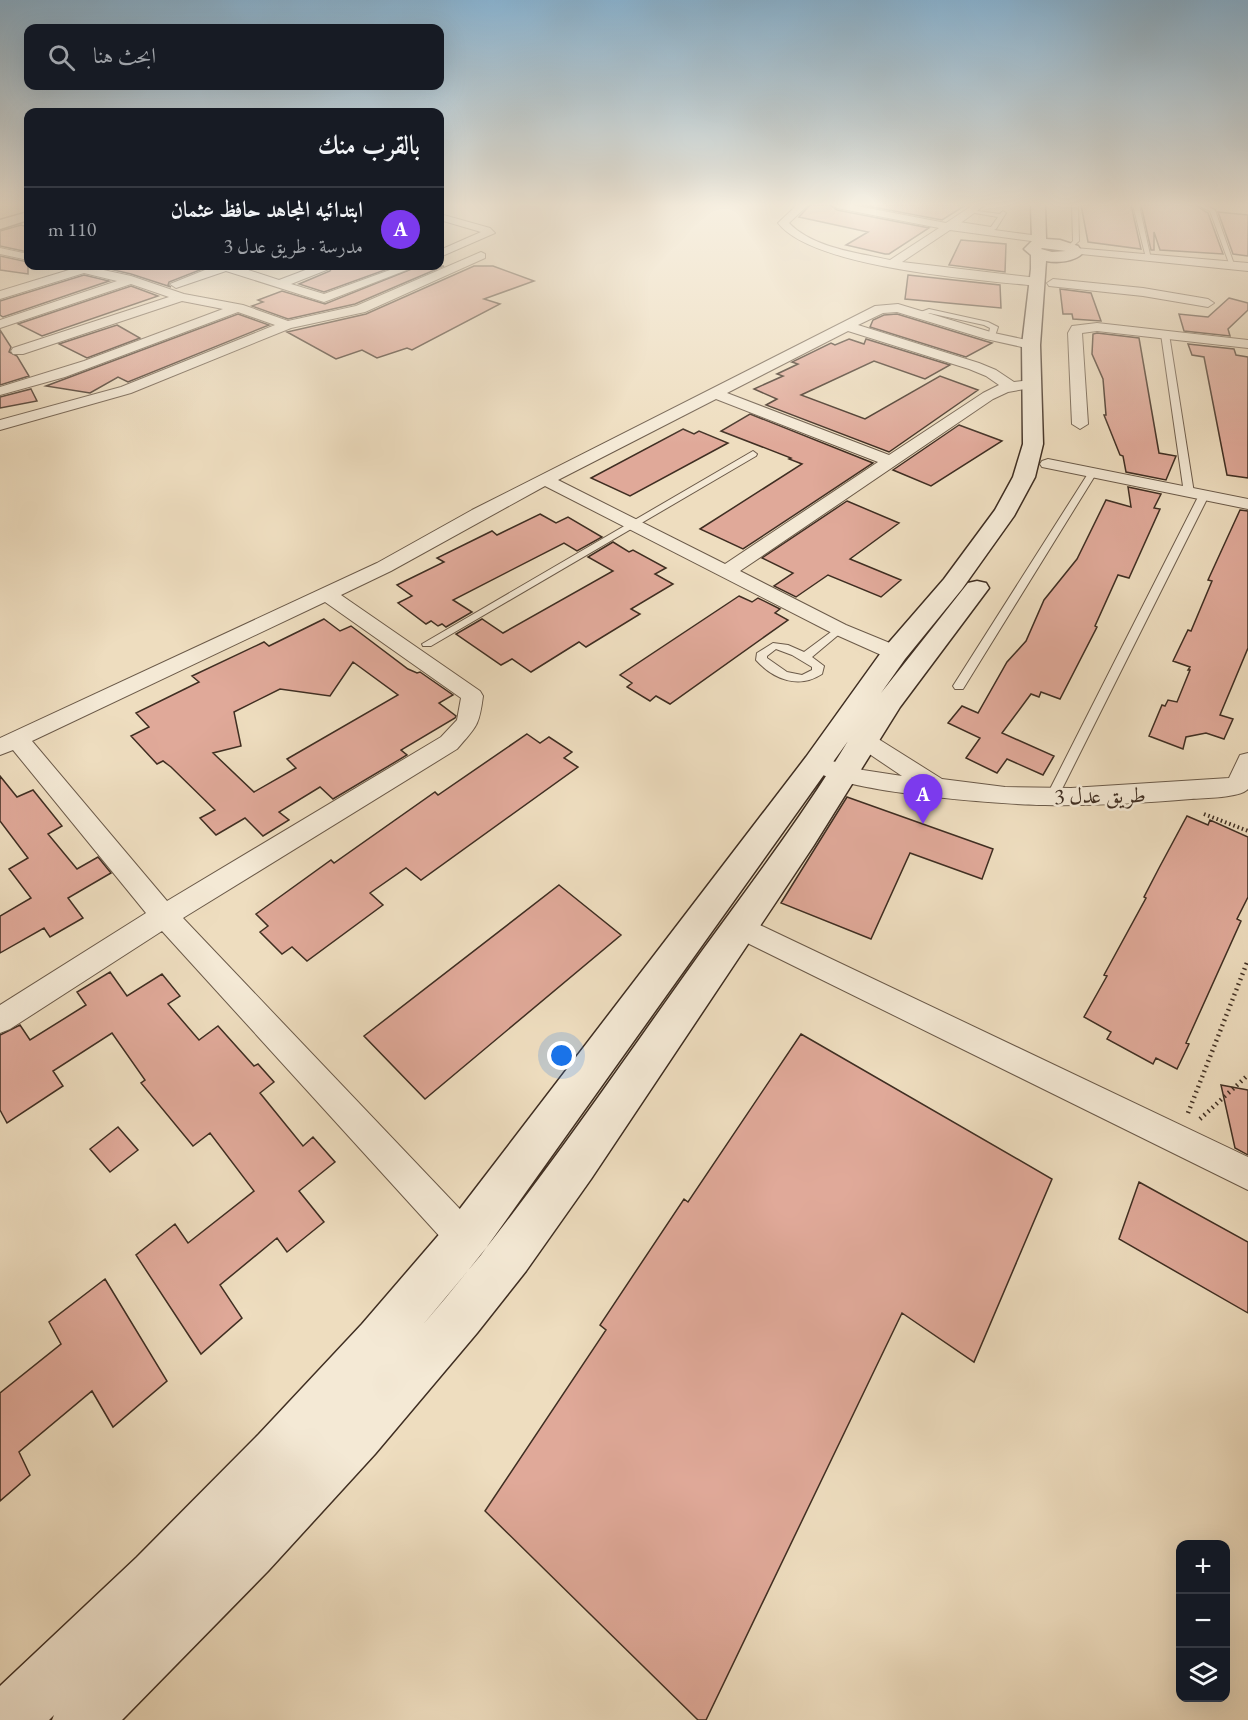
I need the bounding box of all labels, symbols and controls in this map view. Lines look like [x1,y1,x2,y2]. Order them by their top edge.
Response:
search box [24,24,444,90]
icon: search [45,41,78,74]
text: ابحث هنا [93,41,156,70]
text: بالقرب منك [318,128,420,162]
text: ابتدائيه المجاهد حافظ عثمان [171,195,363,224]
text: 110 m [48,216,96,242]
text: A [393,216,408,242]
text: مدرسة · طريق عدل 3 [223,233,363,259]
pin: A [904,774,942,824]
street label: طريق عدل 3 [1054,780,1146,811]
your location [547,1041,576,1070]
map controls [1176,1540,1230,1702]
button: + [1176,1540,1230,1594]
button: − [1176,1594,1230,1648]
button: layers [1176,1648,1230,1702]

